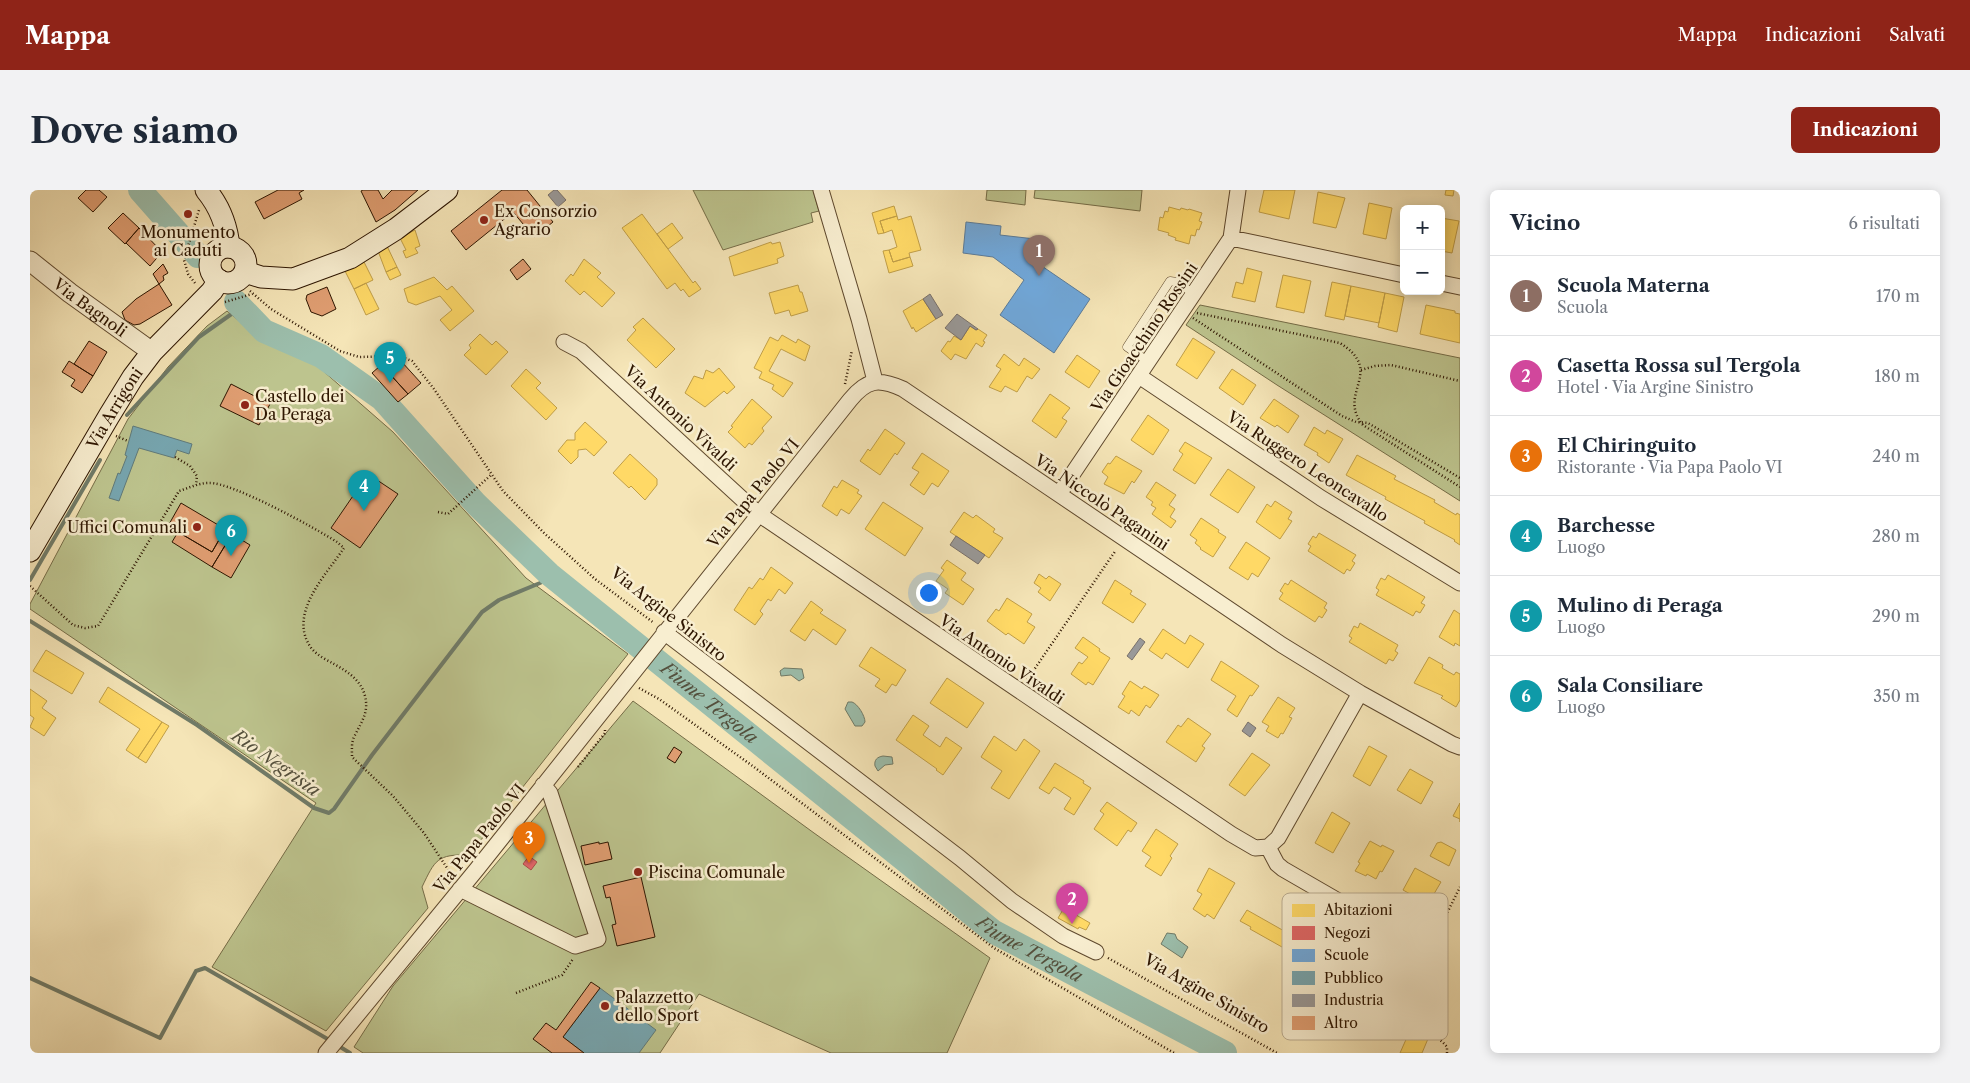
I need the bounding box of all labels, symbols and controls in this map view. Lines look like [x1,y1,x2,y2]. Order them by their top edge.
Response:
text: Mappa [25,21,110,50]
text: Mappa [1678,24,1737,46]
text: Indicazioni [1765,24,1861,46]
text: Salvati [1889,24,1945,46]
button: Indicazioni [1791,107,1940,153]
text: Dove siamo [30,109,238,152]
place label: Ex Consorzio Agrario [493,201,597,239]
map controls [1400,205,1445,295]
button: + [1400,205,1445,250]
marker: Monumento ai Caduti [182,208,194,220]
text: Vicino [1510,210,1580,235]
text: 6 risultati [1849,213,1920,233]
marker: Ex Consorzio Agrario [478,214,490,226]
place label: Monumento ai Caduti [141,222,236,260]
pin: 1 [1023,235,1055,276]
button: − [1400,250,1445,295]
street label: Via Gioacchino Rossini [1086,258,1202,416]
street label: Via Bagnoli [49,273,131,341]
text: Scuola Materna [1557,274,1710,297]
text: 1 [1522,286,1530,306]
text: 170 m [1876,286,1920,306]
text: Scuola [1557,297,1608,317]
pin: 5 [374,342,406,383]
text: Casetta Rossa sul Tergola [1557,354,1801,377]
street label: Via Antonio Vivaldi [620,360,741,475]
street label: Via Arrigoni [82,363,147,453]
text: 2 [1521,366,1531,386]
text: 180 m [1874,366,1920,386]
text: Hotel · Via Argine Sinistro [1557,377,1753,397]
place label: Castello dei Da Peraga [255,386,345,424]
marker: Castello dei Da Peraga [239,399,251,411]
street label: Via Ruggero Leoncavallo [1223,406,1393,526]
street label: Via Papa Paolo VI [702,434,803,552]
text: El Chiringuito [1557,434,1696,457]
text: 3 [1521,446,1531,466]
text: 240 m [1872,446,1920,466]
street label: Via Niccolò Paganini [1030,449,1173,554]
text: Ristorante · Via Papa Paolo VI [1557,457,1783,477]
pin: 4 [348,470,380,511]
text: Barchesse [1557,514,1655,537]
pin: 6 [215,515,247,556]
place label: Uffici Comunali [67,517,187,537]
marker: Uffici Comunali [191,521,203,533]
text: 4 [1521,526,1531,546]
text: 280 m [1872,526,1920,546]
text: Luogo [1557,537,1605,557]
street label: Via Argine Sinistro [606,562,731,666]
your location [916,580,942,606]
text: Mulino di Peraga [1557,594,1723,617]
text: 5 [1522,606,1530,626]
text: 290 m [1872,606,1920,626]
street label: Via Antonio Vivaldi [935,609,1068,708]
text: Luogo [1557,617,1605,637]
water label: Fiume Tergola [655,656,762,749]
text: Sala Consiliare [1557,674,1703,697]
text: 6 [1521,686,1531,706]
text: 350 m [1873,686,1920,706]
text: Luogo [1557,697,1605,717]
water label: Rio Negrisia [226,723,325,802]
street label: Via Papa Paolo VI [428,779,529,897]
pin: 3 [513,822,545,863]
place label: Piscina Comunale [648,862,785,882]
marker: Piscina Comunale [632,866,644,878]
pin: 2 [1056,883,1088,924]
legend [1282,893,1448,1040]
text: Abitazioni [1323,901,1393,919]
water label: Fiume Tergola [970,910,1087,988]
text: Negozi [1324,924,1370,942]
text: Scuole [1324,946,1369,964]
street label: Via Argine Sinistro [1140,948,1273,1037]
text: Pubblico [1324,969,1383,987]
place label: Palazzetto dello Sport [615,987,699,1025]
text: Industria [1324,991,1384,1009]
marker: Palazzetto dello Sport [599,1000,611,1012]
text: Altro [1323,1014,1358,1032]

